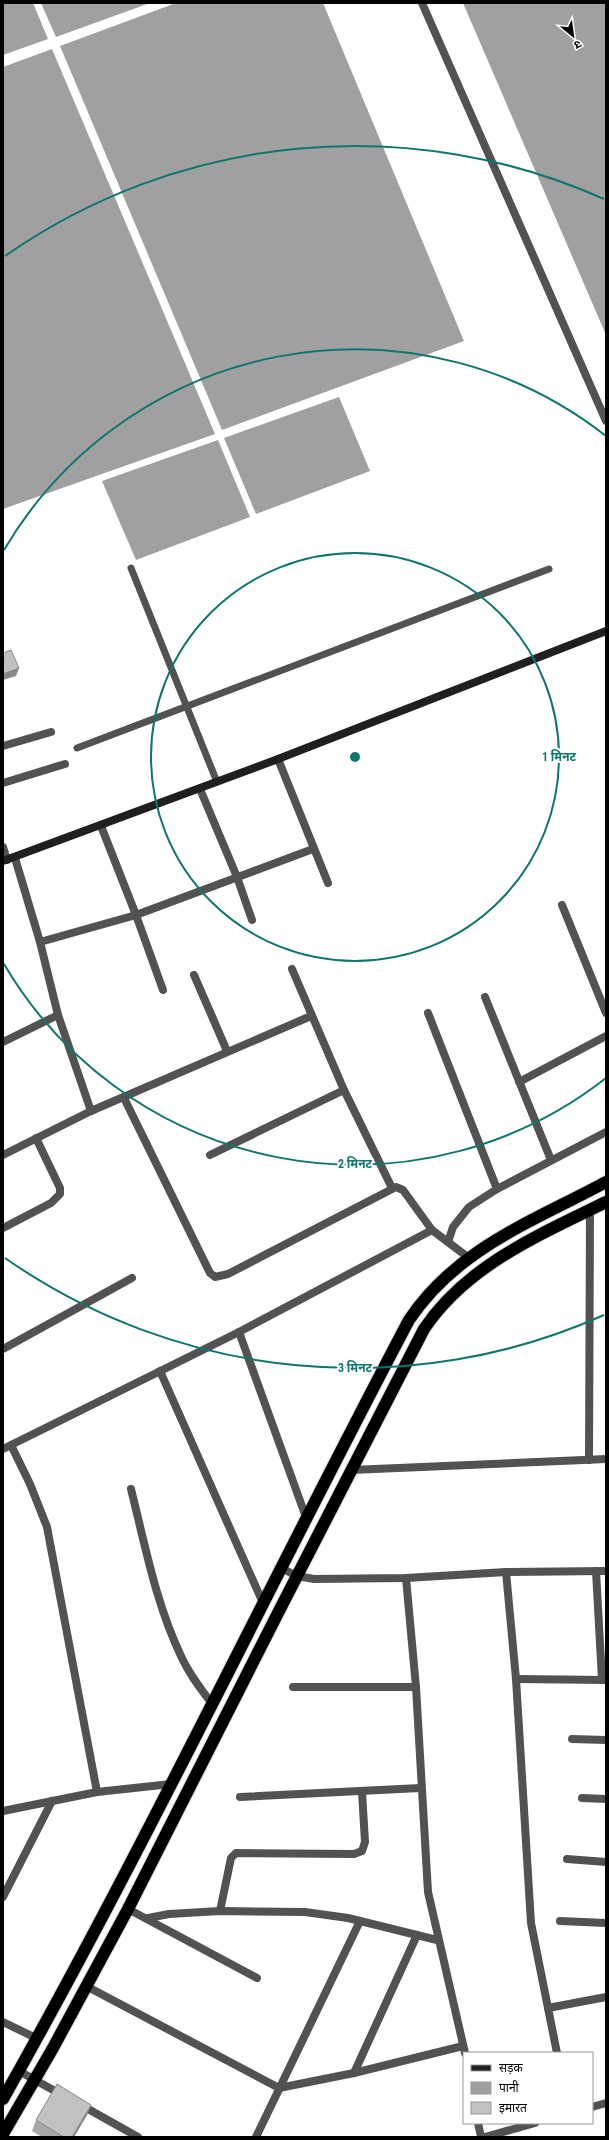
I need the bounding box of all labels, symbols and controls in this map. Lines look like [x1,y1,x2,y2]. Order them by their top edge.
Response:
north arrow [553,16,593,56]
text: उ [571,37,584,52]
text: 1 मिनट [542,749,577,764]
centre of rings [348,750,362,764]
text: 2 मिनट [338,1156,373,1171]
text: 3 मिनट [338,1360,373,1375]
legend [463,2052,593,2124]
text: सड़क [499,2061,524,2075]
text: पानी [499,2080,520,2095]
text: इमारत [499,2101,528,2115]

